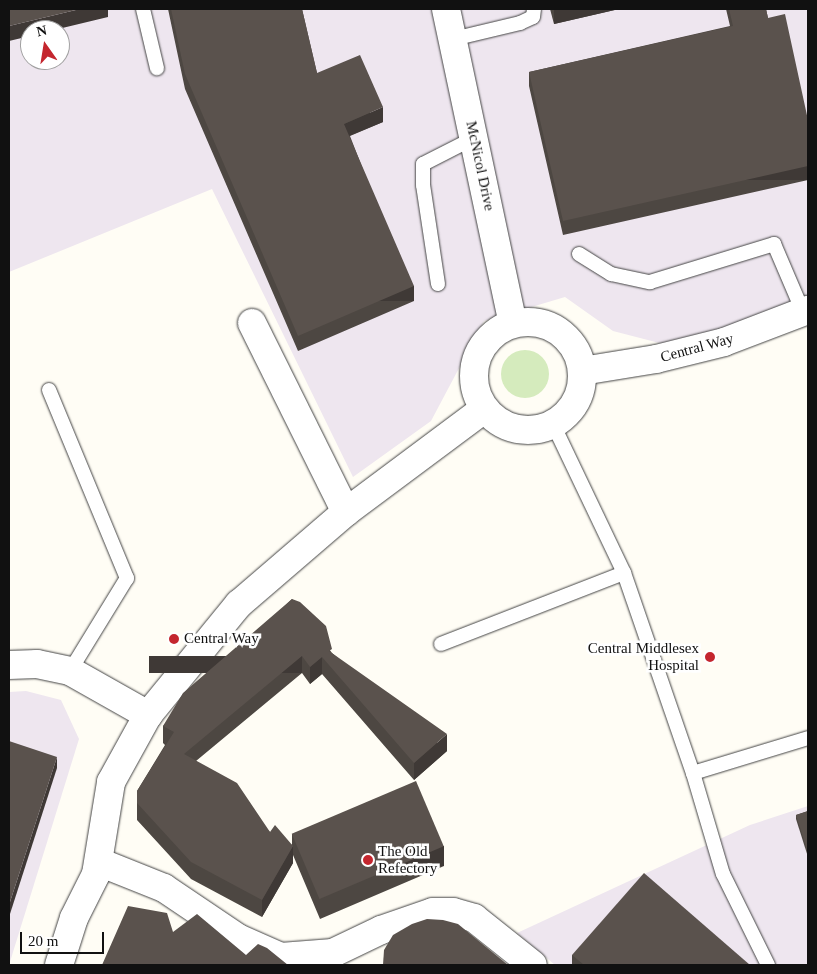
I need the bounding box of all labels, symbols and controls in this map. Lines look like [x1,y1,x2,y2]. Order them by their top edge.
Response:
north arrow [20,20,70,70]
text: N [35,22,48,39]
street label: McNicol Drive [462,120,498,212]
street label: Central Way [658,330,736,366]
place label: Central Way [184,630,259,648]
marker: Central Way [168,633,180,645]
place label: Central Middlesex Hospital [588,639,699,674]
marker: Central Middlesex Hospital [703,650,717,664]
place label: The Old Refectory [378,842,437,877]
marker: The Old Refectory [362,854,374,866]
scale bar [22,922,106,954]
text: 20 m [28,933,58,949]

